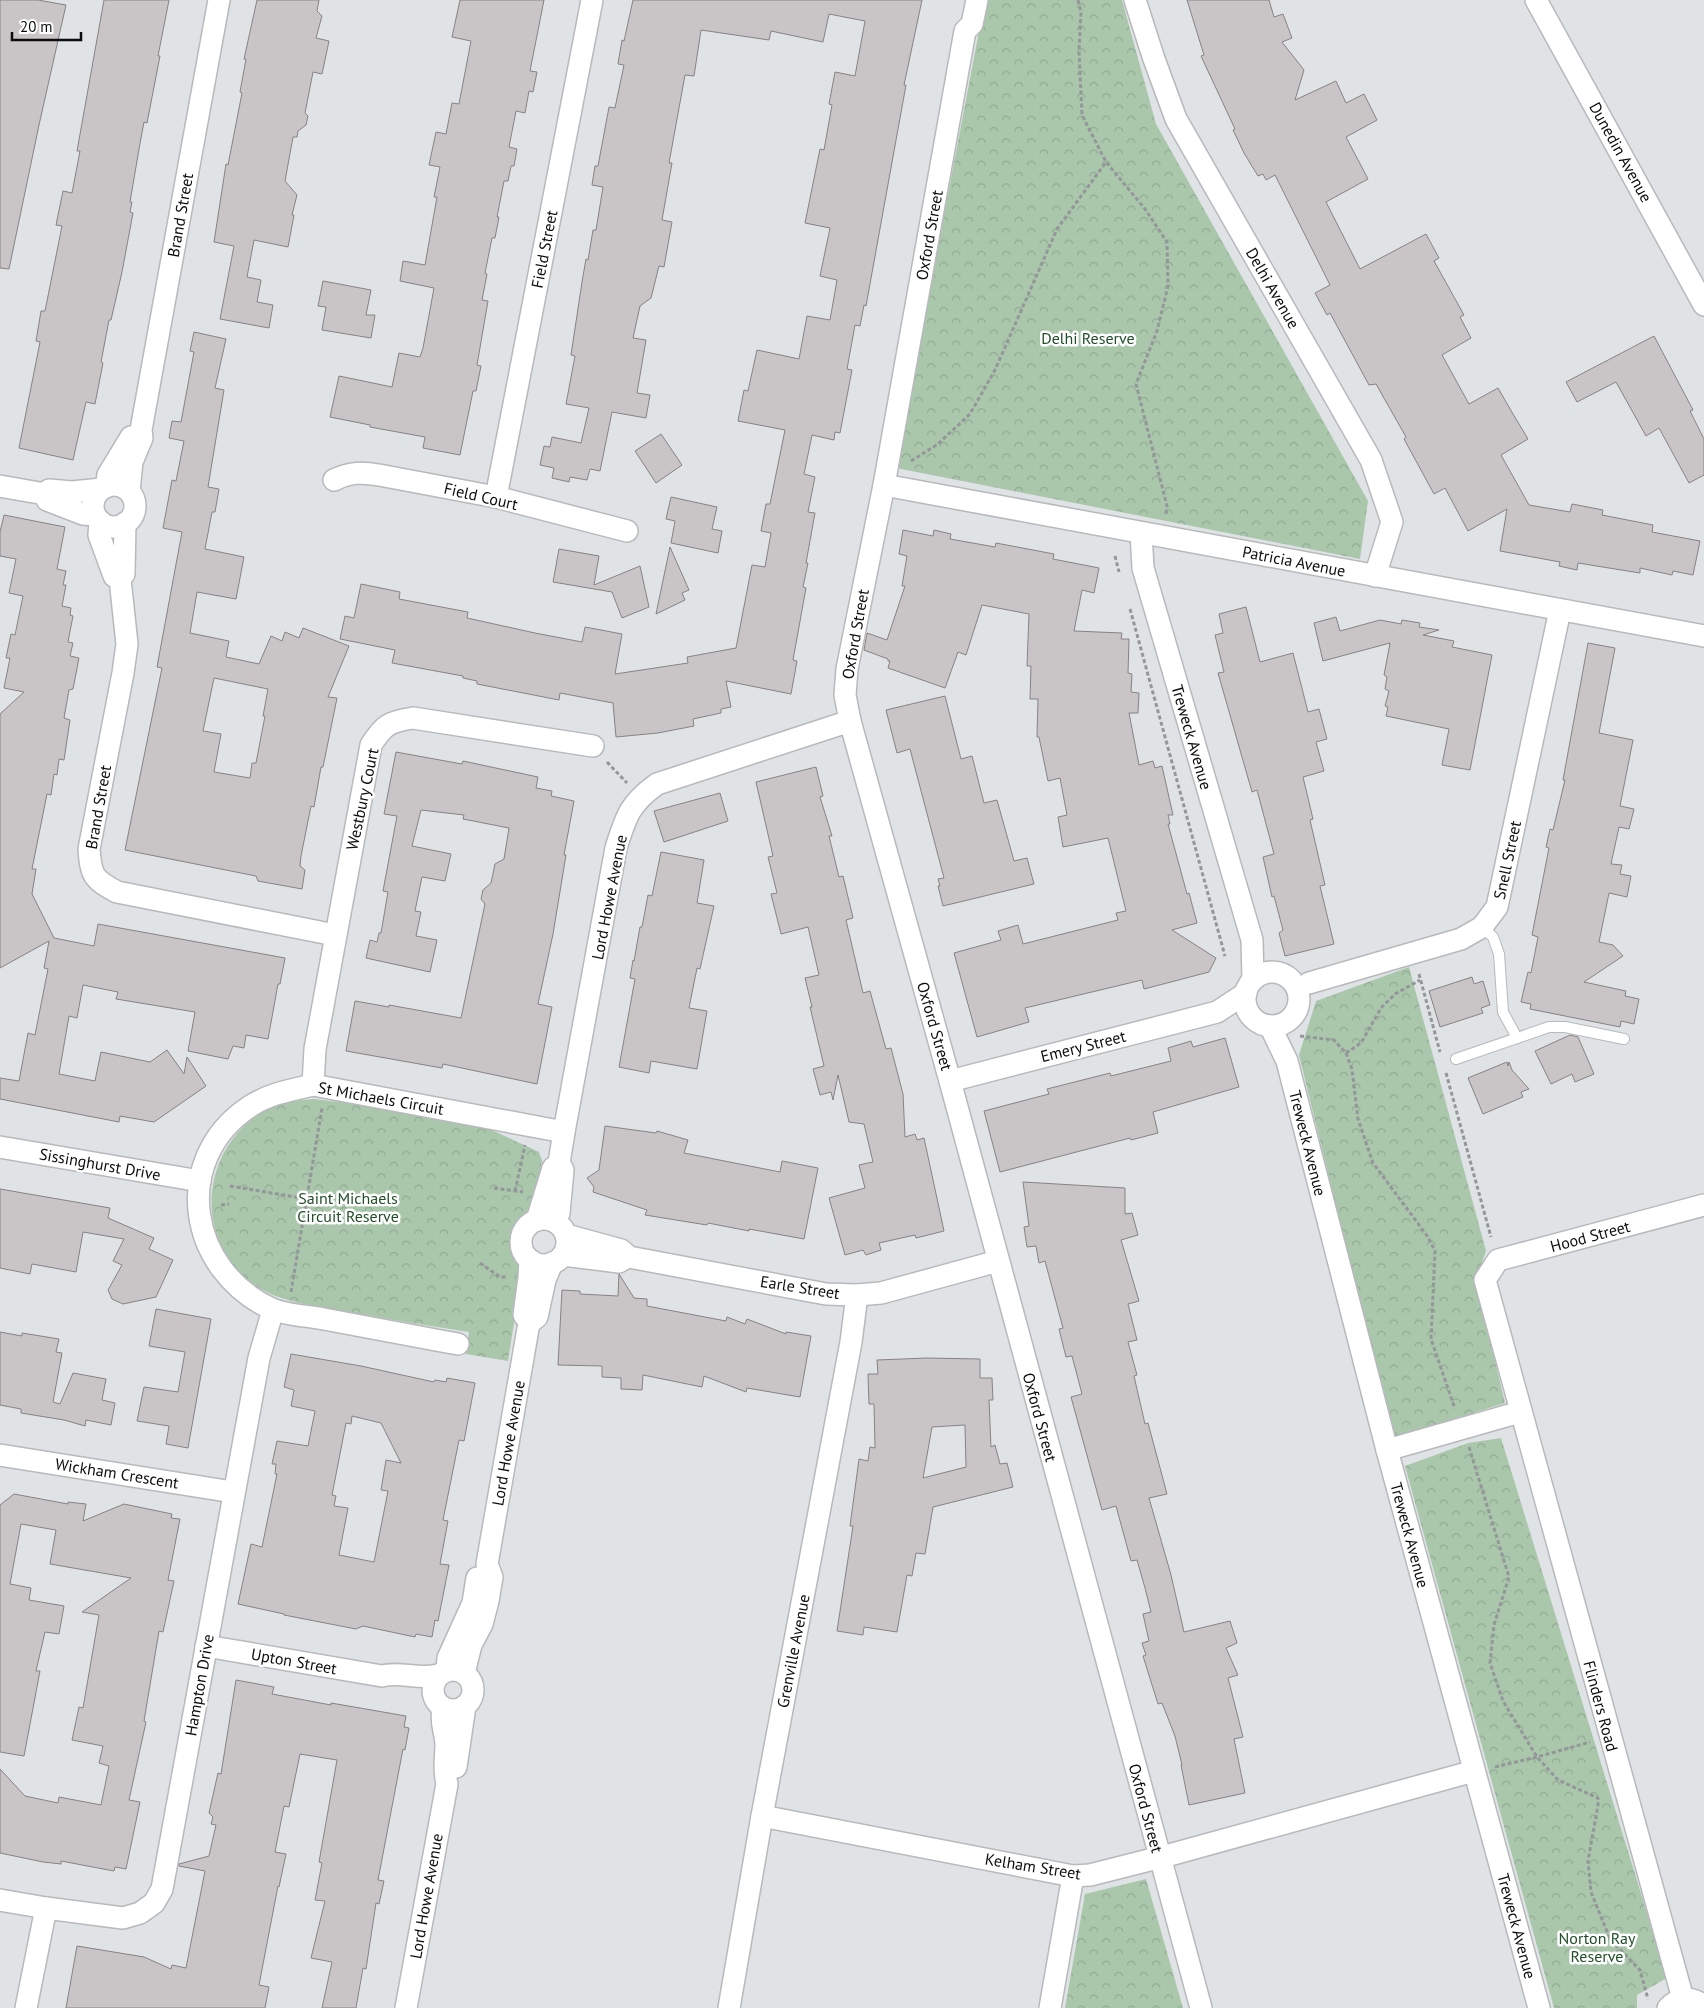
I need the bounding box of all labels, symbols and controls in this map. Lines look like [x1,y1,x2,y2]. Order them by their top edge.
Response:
scale bar [12,10,81,42]
text: 20 m [20,17,53,36]
street label: Dunedin Avenue [1585,98,1657,206]
street label: Brand Street [163,171,197,259]
street label: Oxford Street [911,188,947,282]
street label: Field Street [527,208,561,290]
street label: Delhi Avenue [1242,244,1304,332]
park label: Delhi Reserve [1041,328,1135,348]
street label: Field Court [442,478,521,514]
street label: Patricia Avenue [1241,541,1347,581]
street label: Oxford Street [837,587,873,681]
street label: Treweck Avenue [1167,682,1217,792]
street label: Westbury Court [341,746,383,852]
street label: Brand Street [81,763,115,851]
street label: Snell Street [1489,818,1525,901]
street label: Lord Howe Avenue [587,833,631,961]
street label: Oxford Street [913,979,957,1073]
street label: Emery Street [1038,1026,1128,1066]
street label: St Michaels Circuit [317,1077,446,1119]
street label: Treweck Avenue [1285,1088,1331,1198]
street label: Sissinghurst Drive [38,1143,162,1185]
park label: Saint Michaels Circuit Reserve [297,1188,399,1226]
street label: Hood Street [1548,1216,1633,1256]
street label: Earle Street [759,1271,842,1303]
street label: Oxford Street [1019,1370,1062,1464]
street label: Lord Howe Avenue [487,1379,529,1507]
street label: Wickham Crescent [54,1453,181,1493]
street label: Treweck Avenue [1386,1480,1434,1590]
street label: Grenville Avenue [772,1592,814,1710]
street label: Hampton Drive [180,1633,218,1737]
street label: Upton Street [250,1644,339,1678]
street label: Flinders Road [1579,1658,1623,1754]
street label: Oxford Street [1125,1761,1168,1855]
street label: Lord Howe Avenue [405,1832,447,1960]
street label: Kelham Street [984,1849,1083,1884]
street label: Treweck Avenue [1493,1871,1541,1981]
park label: Norton Ray Reserve [1559,1928,1636,1966]

